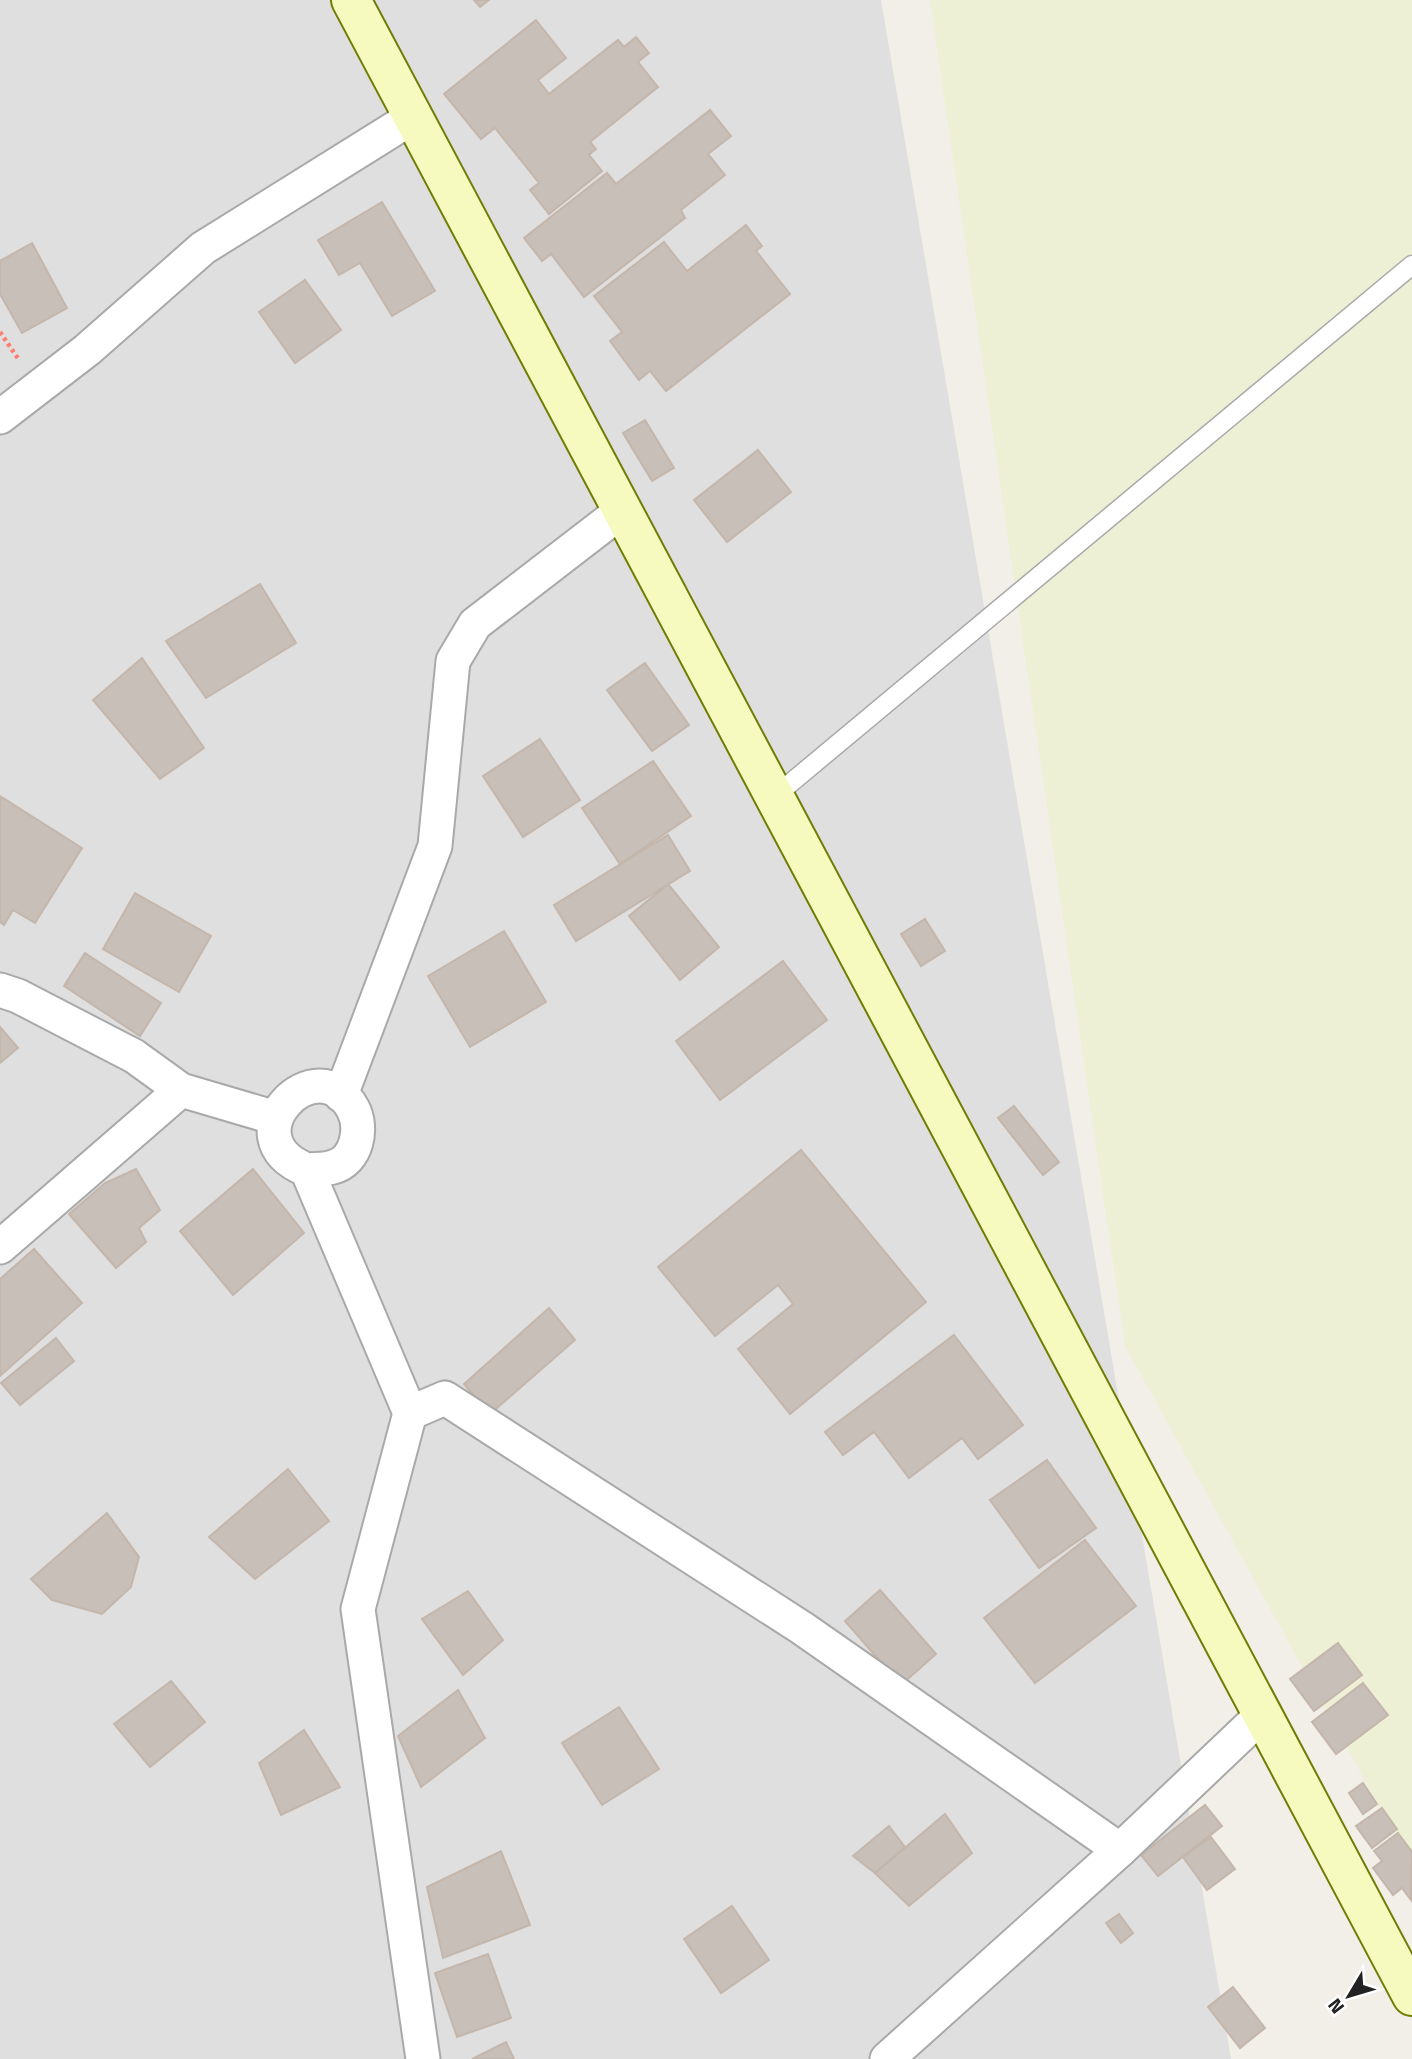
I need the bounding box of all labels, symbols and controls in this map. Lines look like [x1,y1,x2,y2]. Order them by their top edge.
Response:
north arrow [1314,1961,1384,2031]
text: N [1320,1993,1351,2021]

